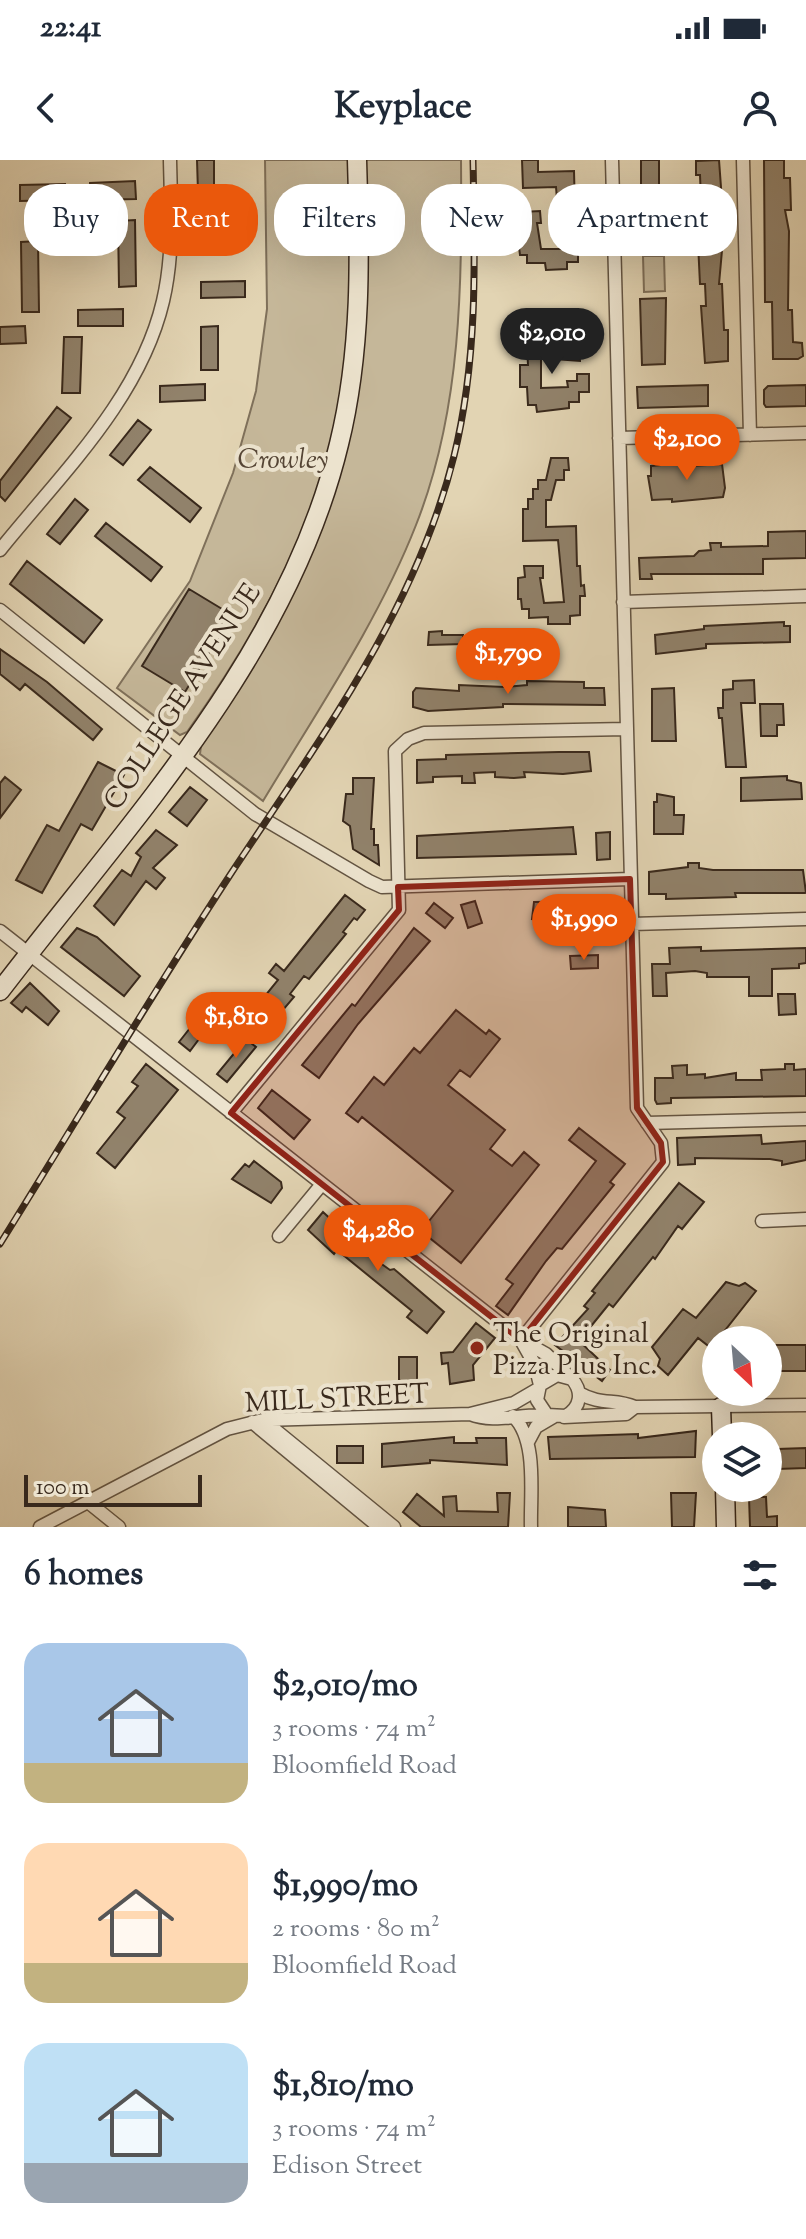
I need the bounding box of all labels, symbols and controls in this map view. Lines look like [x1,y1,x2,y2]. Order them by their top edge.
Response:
text: 22:41 [40,7,101,50]
text: Keyplace [334,82,472,134]
icon: back [24,86,68,130]
icon: person [738,86,782,130]
chip: Buy [24,184,128,256]
chip: Rent [144,184,258,256]
chip: Filters [274,184,405,256]
chip: New [421,184,532,256]
chip: Apartment [548,184,737,256]
pin: $2,010 [487,308,617,376]
text: $2,010 [518,315,586,352]
pin: $2,100 [622,414,752,482]
text: $2,100 [653,421,721,458]
park label: Crowley [238,441,328,481]
street label: COLLEGE AVENUE [95,576,272,819]
pin: $1,790 [443,628,573,696]
text: $1,790 [474,635,542,672]
pin: $1,990 [519,894,649,962]
text: $1,990 [550,901,618,938]
pin: $1,810 [171,992,301,1060]
text: $1,810 [204,999,268,1036]
pin: $4,280 [313,1205,443,1273]
text: $4,280 [342,1212,414,1249]
place label: The Original Pizza Plus Inc. [493,1315,657,1387]
north arrow [702,1326,782,1406]
map controls [702,1326,782,1502]
marker: The Original Pizza Plus Inc. [468,1339,486,1357]
street label: MILL STREET [244,1375,431,1425]
button: layers [702,1422,782,1502]
scale bar [24,1471,202,1507]
text: 100 m [36,1473,89,1505]
text: 6 homes [24,1551,143,1600]
icon: filters [738,1553,782,1597]
text: $2,010/mo [272,1662,418,1711]
icon: home [88,1675,184,1771]
text: 3 rooms · 74 m² [272,1711,436,1748]
text: Bloomfield Road [272,1748,457,1785]
text: $1,990/mo [272,1862,418,1911]
icon: home [88,1875,184,1971]
text: 2 rooms · 80 m² [272,1911,440,1948]
text: Bloomfield Road [272,1948,457,1985]
text: $1,810/mo [272,2062,414,2111]
icon: home [88,2075,184,2171]
text: 3 rooms · 74 m² [272,2111,436,2148]
text: Edison Street [272,2148,422,2185]

